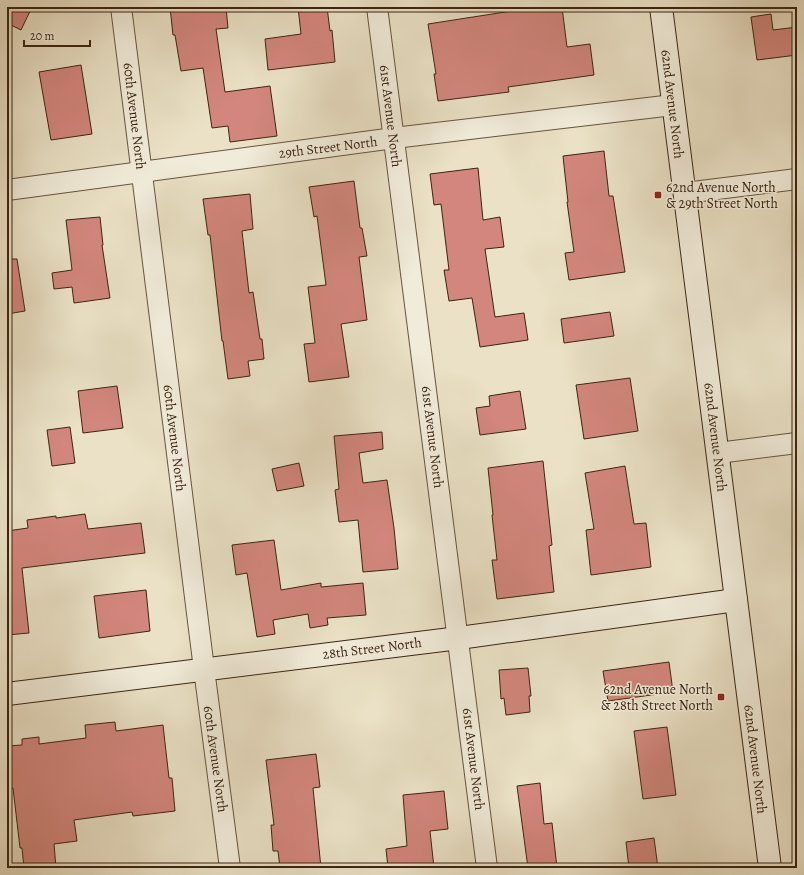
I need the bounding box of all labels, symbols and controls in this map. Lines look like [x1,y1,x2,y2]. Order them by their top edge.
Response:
scale bar [24,22,90,48]
text: 20 m [30,28,54,44]
street label: 62nd Avenue North [656,48,689,160]
street label: 60th Avenue North [119,62,151,171]
street label: 61st Avenue North [375,64,406,169]
street label: 29th Street North [278,132,379,163]
place label: 62nd Avenue North & 29th Street North [666,178,778,213]
marker: 62nd Avenue North & 29th Street North [653,190,663,200]
street label: 62nd Avenue North [699,381,732,493]
street label: 60th Avenue North [159,384,191,493]
street label: 61st Avenue North [417,385,448,490]
street label: 28th Street North [321,633,423,664]
place label: 62nd Avenue North & 28th Street North [601,680,714,715]
marker: 62nd Avenue North & 28th Street North [716,692,726,702]
street label: 62nd Avenue North [739,703,772,815]
street label: 60th Avenue North [199,705,232,814]
street label: 61st Avenue North [458,707,489,812]

